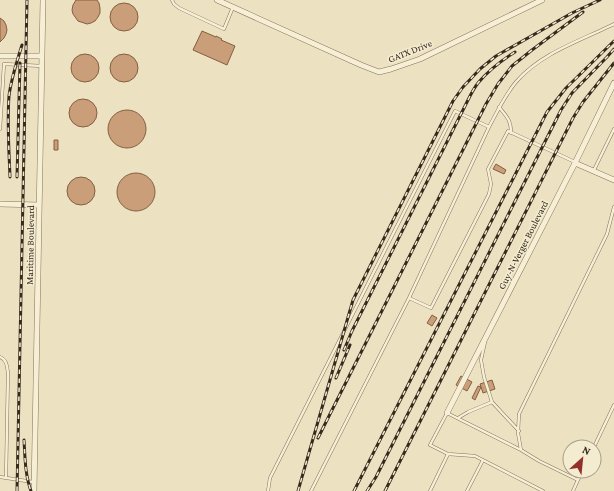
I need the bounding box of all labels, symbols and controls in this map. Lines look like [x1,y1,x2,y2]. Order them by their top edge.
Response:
street label: GATX Drive [386,37,434,65]
street label: Guy-N-Verger Boulevard [496,198,550,291]
street label: Maritime Boulevard [24,204,36,285]
north arrow [562,439,602,479]
text: N [580,443,593,457]

